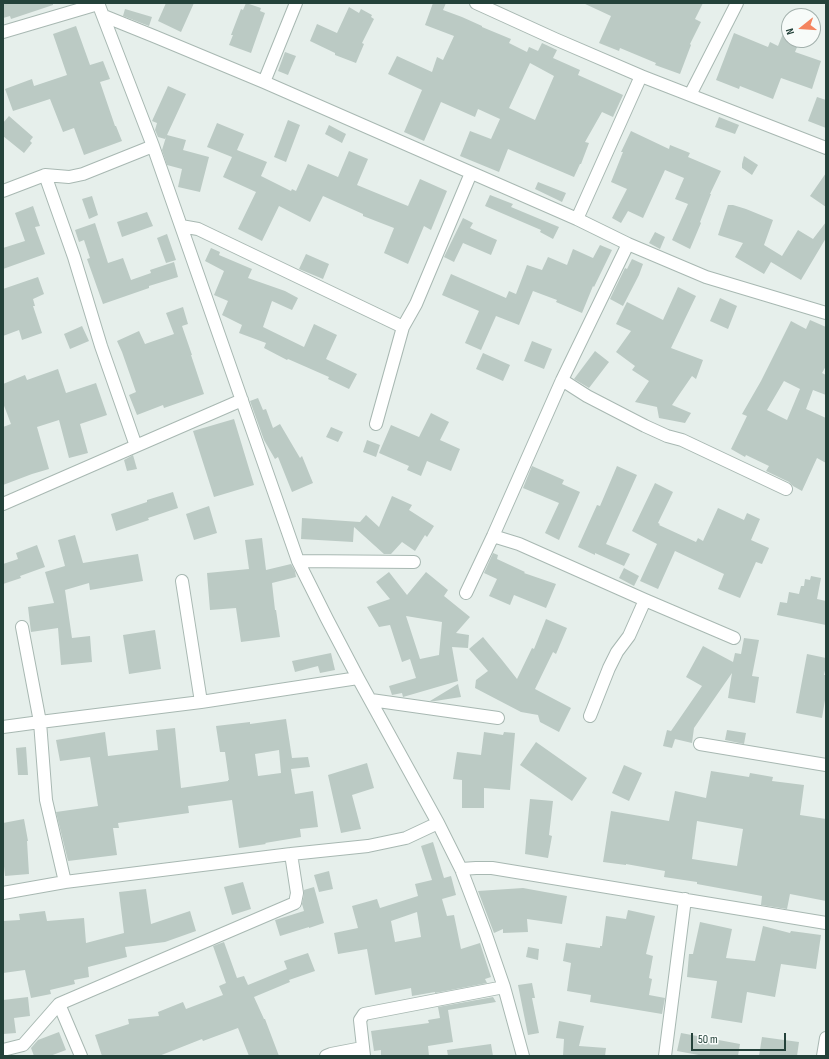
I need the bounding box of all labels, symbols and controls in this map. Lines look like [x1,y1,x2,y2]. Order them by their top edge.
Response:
north arrow [781,8,821,48]
text: N [783,27,797,36]
scale bar [693,1025,788,1051]
text: 50 m [698,1032,718,1047]

